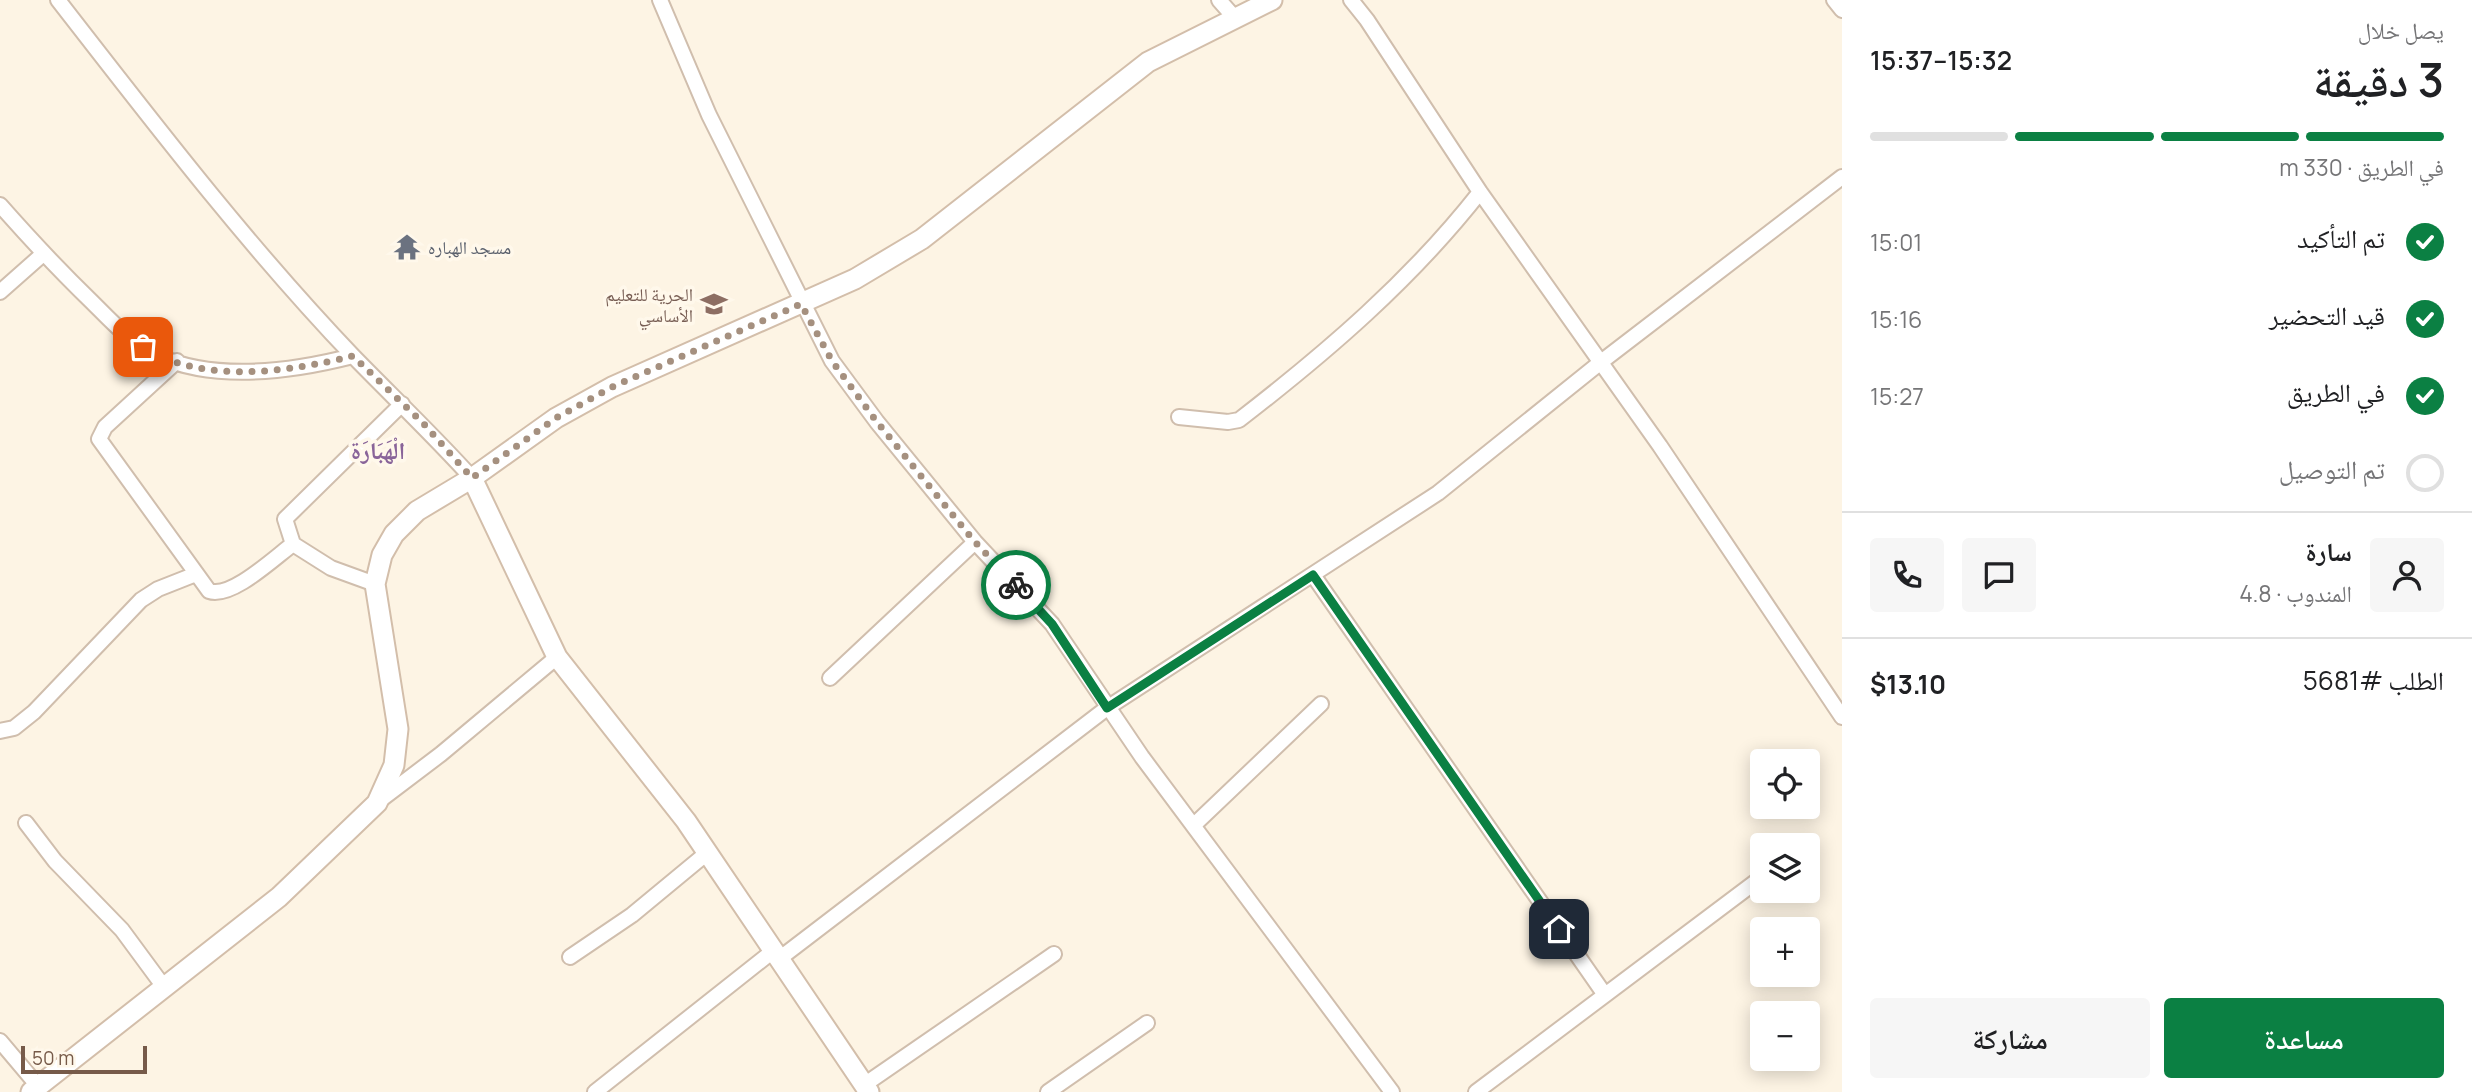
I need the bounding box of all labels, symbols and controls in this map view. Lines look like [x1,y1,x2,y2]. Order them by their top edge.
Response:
text: يصل خلال [2358,14,2444,46]
text: 15:32–15:37 [1870,42,2012,78]
text: 3 دقيقة [2313,48,2444,111]
text: في الطريق · 330 m [2279,151,2444,183]
text: تم التأكيد [2297,220,2385,256]
icon: check [2406,223,2444,261]
text: 15:01 [1870,226,1922,258]
temple icon: مسجد الهباره [392,232,422,262]
place label: مسجد الهباره [428,235,511,259]
place label: الحرية للتعليم الأساسي [605,282,693,331]
school or university icon: الحرية للتعليم الأساسي [699,289,729,319]
text: قيد التحضير [2269,297,2385,333]
icon: check [2406,300,2444,338]
text: 15:16 [1870,303,1922,335]
pin [113,317,173,377]
icon: bag [124,328,162,366]
text: في الطريق [2287,374,2385,410]
icon: check [2406,377,2444,415]
text: 15:27 [1870,380,1924,412]
district label: الْهَبَارَة [351,433,405,466]
text: تم التوصيل [2279,451,2385,487]
text: سارة [2305,533,2352,569]
button: phone [1870,538,1944,612]
button: chat [1962,538,2036,612]
button: person [2370,538,2444,612]
courier [981,550,1051,620]
icon: bike [997,566,1035,604]
text: المندوب · 4.8 [2239,577,2352,609]
text: الطلب #5681 [2303,662,2444,698]
text: $13.10 [1870,666,1946,702]
map controls [1750,749,1820,1071]
button: locate [1750,749,1820,819]
button: layers [1750,833,1820,903]
pin [1529,899,1589,959]
icon: home [1540,910,1578,948]
button: + [1750,917,1820,987]
button: مشاركة [1870,998,2150,1078]
button: مساعدة [2164,998,2444,1078]
button: − [1750,1001,1820,1071]
scale bar [21,1043,147,1075]
text: 50 m [32,1045,74,1071]

